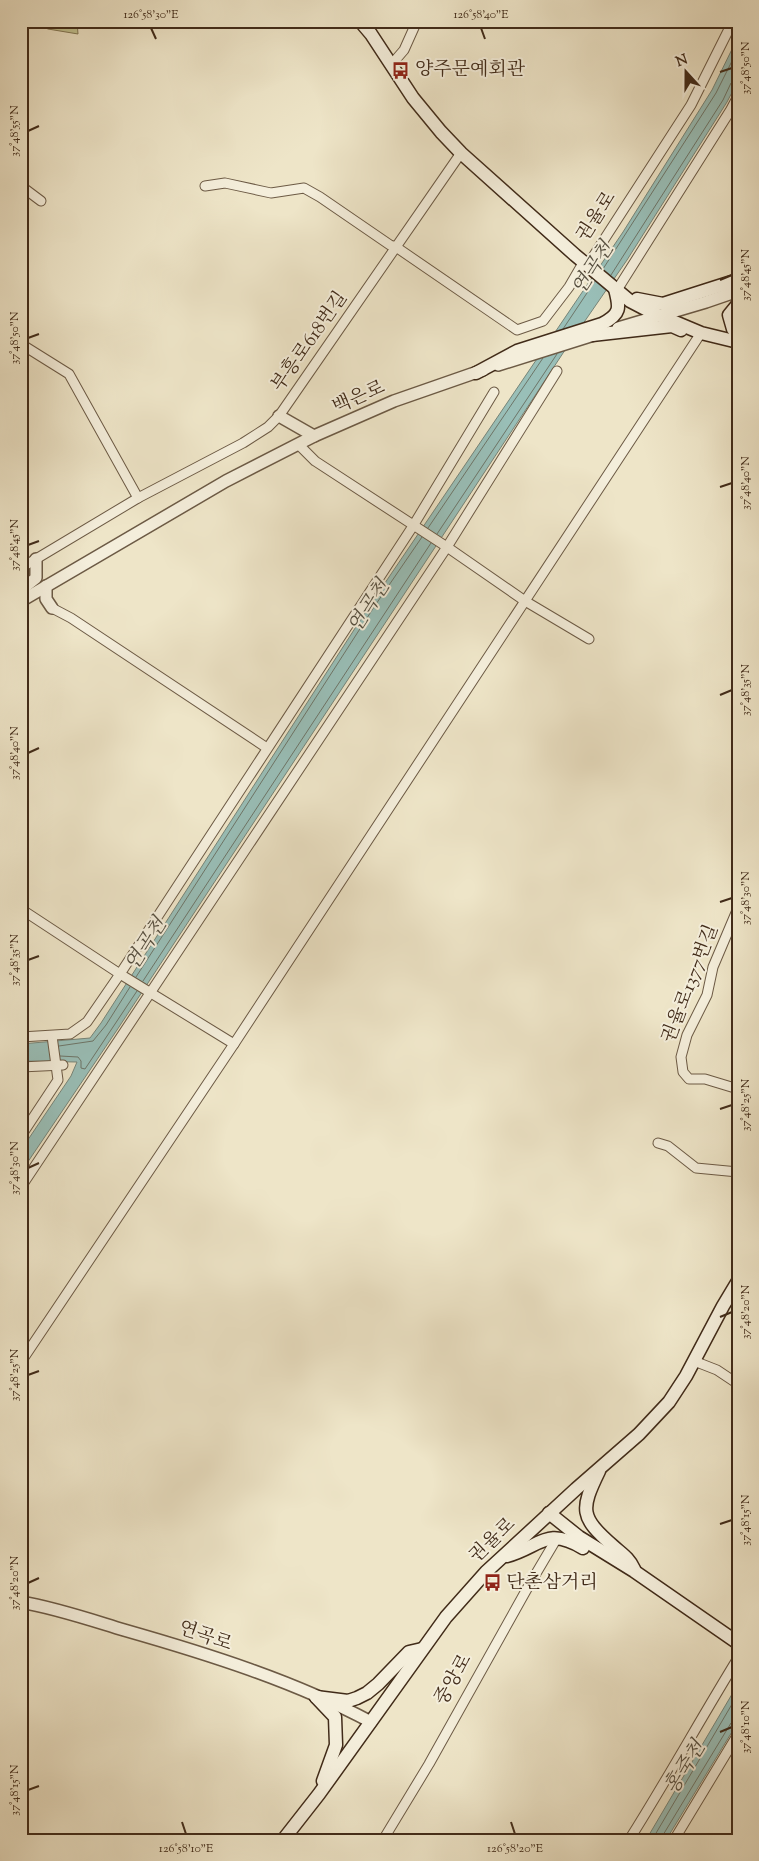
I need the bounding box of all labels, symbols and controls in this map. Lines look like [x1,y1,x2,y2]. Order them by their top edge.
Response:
text: 126°58'30"E [123,6,179,24]
text: 126°58'40"E [453,6,509,24]
text: 37°48'50"N [737,41,755,95]
north arrow [662,48,712,98]
text: N [673,50,691,73]
place label: 양주문예회관 [415,57,526,84]
bus stop icon: 양주문예회관 [391,60,411,80]
text: 37°48'55"N [6,105,24,157]
street label: 권율로 [571,187,623,247]
water label: 연곡천 [566,235,623,301]
text: 37°48'45"N [737,249,755,301]
street label: 부흥로618번길 [265,286,355,398]
text: 37°48'50"N [6,311,24,365]
street label: 백은로 [328,374,390,422]
text: 37°48'40"N [737,456,755,510]
text: 37°48'45"N [6,519,24,571]
water label: 연곡천 [342,573,399,639]
text: 37°48'35"N [737,664,755,716]
text: 37°48'40"N [6,726,24,780]
text: 37°48'30"N [737,871,755,925]
water label: 연곡천 [119,911,176,977]
street label: 권율로1377번길 [656,921,726,1047]
text: 37°48'35"N [6,934,24,986]
text: 37°48'25"N [737,1078,755,1131]
text: 37°48'30"N [6,1141,24,1195]
text: 37°48'20"N [737,1284,755,1339]
text: 37°48'25"N [6,1348,24,1401]
text: 37°48'15"N [737,1494,755,1546]
street label: 권율로 [464,1512,522,1570]
text: 37°48'20"N [6,1555,24,1610]
place label: 단촌삼거리 [506,1570,598,1597]
bus stop icon: 단촌삼거리 [482,1573,502,1593]
street label: 연곡로 [175,1615,235,1659]
street label: 중앙로 [429,1649,479,1711]
text: 37°48'10"N [737,1700,755,1754]
water label: 홍죽천 [658,1734,715,1800]
text: 37°48'15"N [6,1764,24,1816]
text: 126°58'10"E [159,1840,214,1858]
text: 126°58'20"E [487,1840,544,1858]

